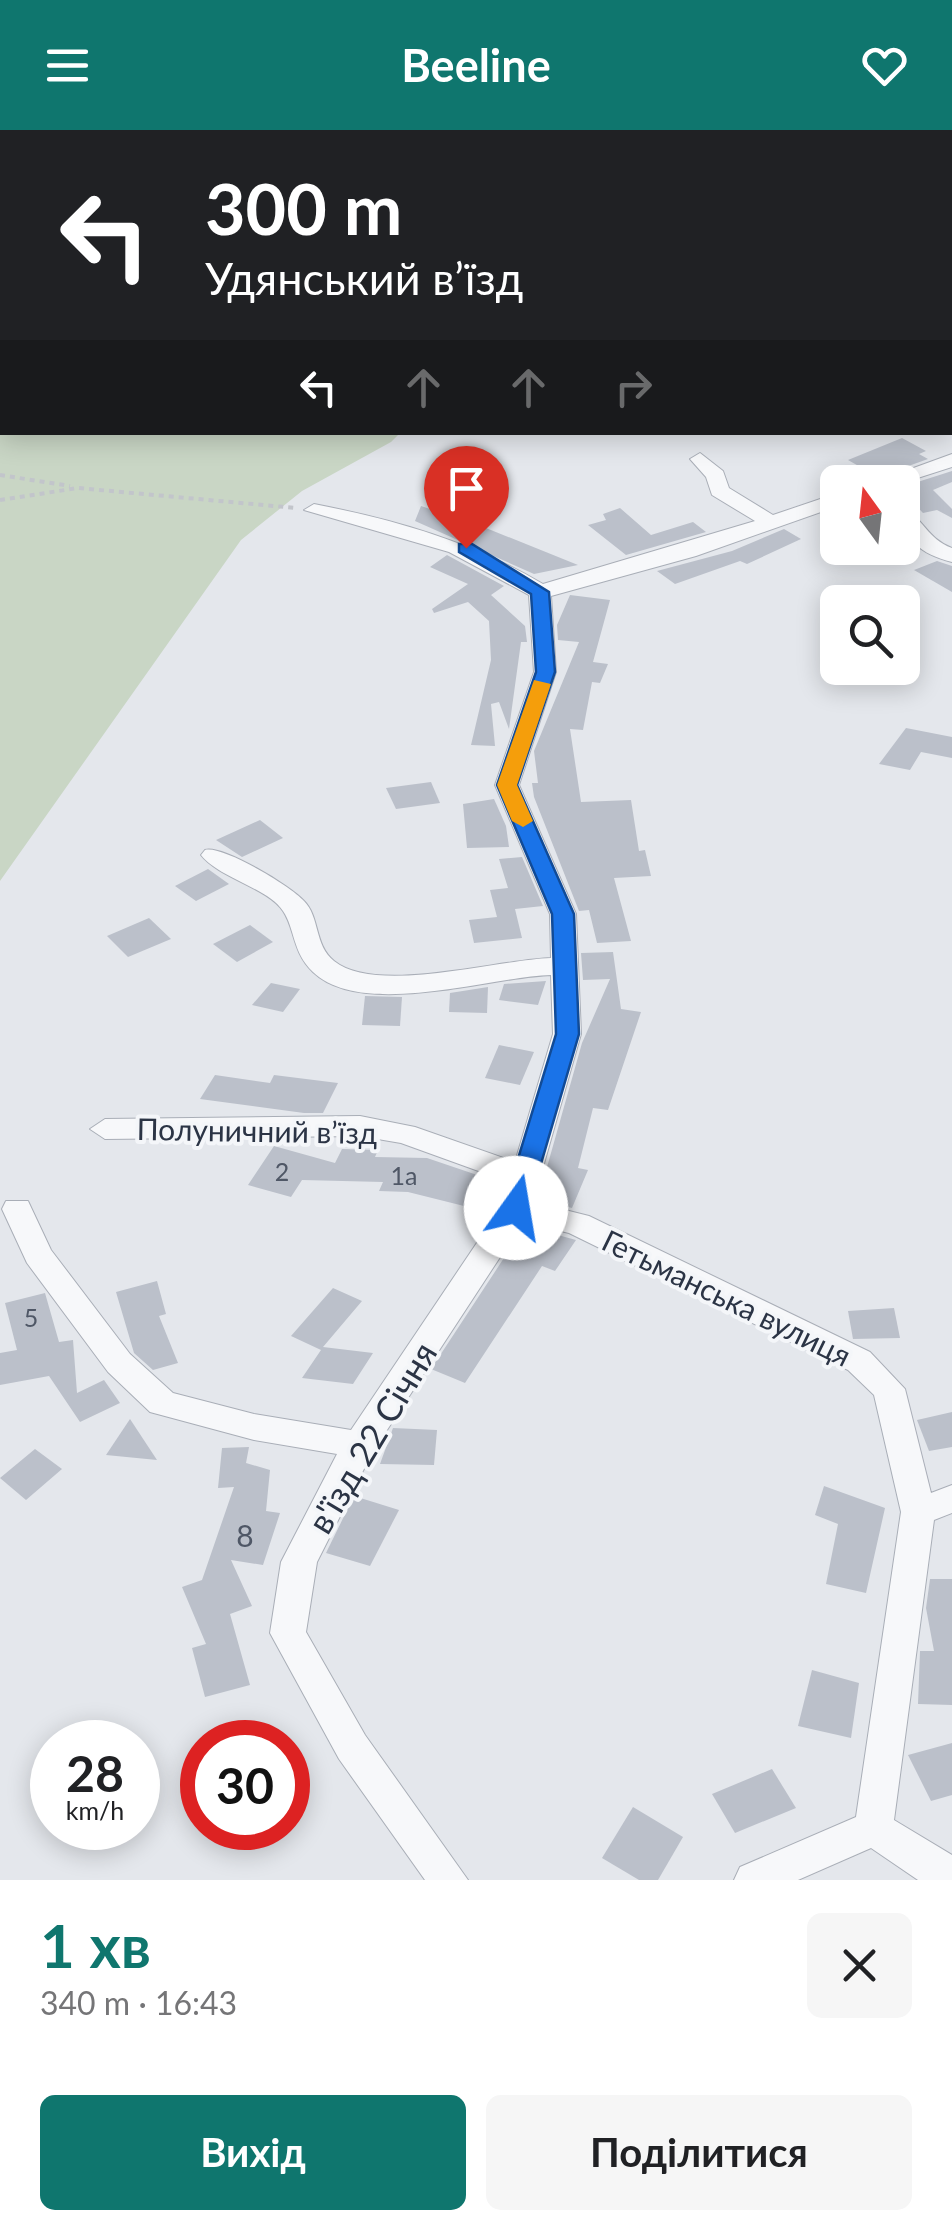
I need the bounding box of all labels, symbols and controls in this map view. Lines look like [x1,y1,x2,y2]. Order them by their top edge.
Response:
icon: menu [40,38,95,93]
text: Beeline [401,38,551,92]
icon: heart [857,38,912,93]
text: 300 m [205,166,402,250]
icon: left [40,170,170,300]
text: Удянський в’їзд [205,251,523,305]
icon: left [291,360,346,415]
icon: ahead [396,360,451,415]
icon: ahead [501,360,556,415]
icon: right [606,360,661,415]
pin [424,446,509,549]
icon: arrive [439,461,494,516]
north arrow [820,465,920,565]
map controls [820,465,920,685]
button: search [820,585,920,685]
street label: Полуничний в’їзд [136,1110,378,1150]
house number: 2 [275,1156,289,1186]
position arrow [464,1156,568,1260]
house number: 1а [391,1160,417,1190]
street label: Гетьманська вулиця [597,1221,857,1373]
house number: 5 [24,1302,38,1332]
street label: в'їзд 22 Січня [298,1334,444,1540]
house number: 8 [236,1517,254,1553]
speed limit sign: 30 [180,1720,310,1850]
text: 28 [66,1743,124,1803]
text: km/h [66,1795,124,1825]
text: 1 хв [40,1909,151,1981]
button: close [807,1913,912,2018]
text: 340 m · 16:43 [40,1983,237,2022]
button: Вихід [40,2095,466,2210]
button: Поділитися [486,2095,912,2210]

